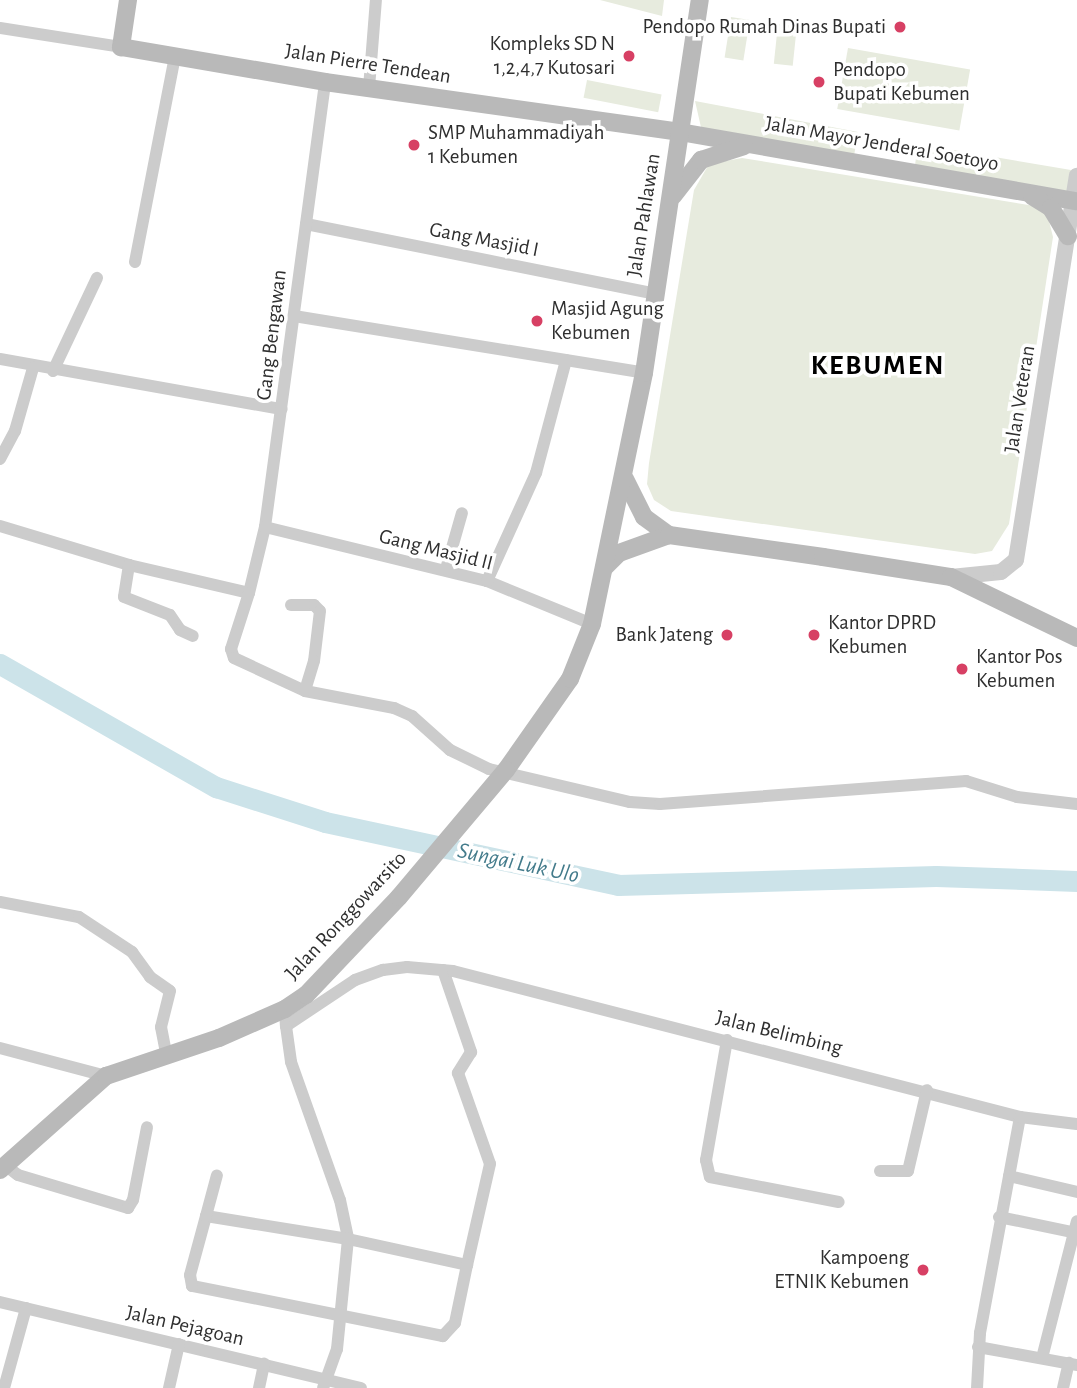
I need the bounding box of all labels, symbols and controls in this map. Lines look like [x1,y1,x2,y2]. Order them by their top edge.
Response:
place label: Pendopo Rumah Dinas Bupati [643,14,886,40]
marker: Pendopo Rumah Dinas Bupati [892,19,908,35]
place label: Kompleks SD N 1,2,4,7 Kutosari [489,31,615,81]
street label: Jalan Pierre Tendean [283,38,453,90]
marker: Kompleks SD N 1,2,4,7 Kutosari [621,48,637,64]
place label: Pendopo Bupati Kebumen [833,57,970,107]
marker: Pendopo Bupati Kebumen [811,74,827,90]
street label: Jalan Mayor Jenderal Soetoyo [763,111,1001,177]
place label: SMP Muhammadiyah 1 Kebumen [428,120,604,170]
marker: SMP Muhammadiyah 1 Kebumen [406,137,422,153]
street label: Jalan Pahlawan [622,152,666,278]
street label: Gang Masjid I [427,217,541,263]
street label: Gang Bengawan [251,268,293,402]
place label: Masjid Agung Kebumen [551,296,664,346]
marker: Masjid Agung Kebumen [529,313,545,329]
street label: Jalan Veteran [999,344,1041,454]
district label: KEBUMEN [812,349,944,383]
street label: Gang Masjid II [376,524,496,576]
place label: Kantor DPRD Kebumen [828,610,936,660]
place label: Bank Jateng [615,622,713,648]
marker: Bank Jateng [719,627,735,643]
marker: Kantor DPRD Kebumen [806,627,822,643]
place label: Kantor Pos Kebumen [976,644,1062,694]
marker: Kantor Pos Kebumen [954,661,970,677]
water label: Sungai Luk Ulo [455,838,581,890]
street label: Jalan Ronggowarsito [280,846,412,986]
street label: Jalan Belimbing [713,1005,845,1061]
place label: Kampoeng ETNIK Kebumen [774,1245,909,1295]
marker: Kampoeng ETNIK Kebumen [915,1262,931,1278]
street label: Jalan Pejagoan [123,1300,247,1352]

